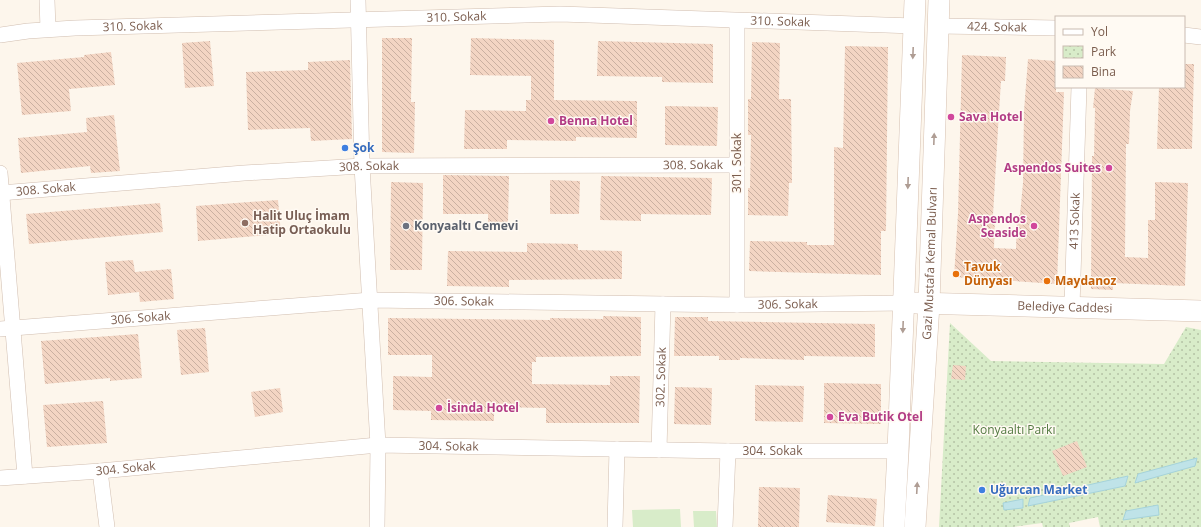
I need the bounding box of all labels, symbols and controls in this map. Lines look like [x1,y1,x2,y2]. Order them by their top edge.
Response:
street label: 310. Sokak [426,7,487,26]
street label: 310. Sokak [750,11,811,31]
street label: 310. Sokak [102,16,164,35]
legend [1055,16,1185,88]
street label: 424. Sokak [967,17,1028,36]
text: Yol [1091,23,1108,40]
text: Park [1091,43,1117,60]
one-way arrow [909,47,916,59]
text: Bina [1091,63,1116,80]
place label: Sava Hotel [959,108,1023,125]
place label: Benna Hotel [559,112,633,129]
marker: Sava Hotel [946,112,956,122]
marker: Benna Hotel [546,116,556,126]
street label: 301. Sokak [728,132,745,193]
one-way arrow [931,133,938,145]
place label: Şok [353,139,375,156]
marker: Şok [340,143,350,153]
street label: 308. Sokak [663,156,724,173]
street label: 308. Sokak [338,157,400,175]
place label: Aspendos Suites [1004,159,1101,176]
marker: Aspendos Suites [1104,163,1114,173]
one-way arrow [905,177,911,190]
street label: 308. Sokak [15,178,77,200]
street label: Gazi Mustafa Kemal Bulvarı [918,187,941,340]
street label: 413 Sokak [1065,192,1084,250]
place label: Halit Uluç İmam Hatip Ortaokulu [253,207,351,238]
place label: Aspendos Seaside [968,210,1026,241]
place label: Konyaaltı Cemevi [414,217,518,234]
marker: Halit Uluç İmam Hatip Ortaokulu [240,218,250,228]
marker: Konyaaltı Cemevi [401,221,411,231]
marker: Aspendos Seaside [1029,221,1039,231]
place label: Tavuk Dünyası [964,258,1012,289]
marker: Tavuk Dünyası [951,269,961,279]
place label: Maydanoz [1055,272,1117,289]
marker: Maydanoz [1042,276,1052,286]
street label: 306. Sokak [434,292,495,310]
street label: 306. Sokak [758,295,819,313]
street label: Belediye Caddesi [1017,297,1113,317]
street label: 306. Sokak [110,307,172,328]
one-way arrow [899,321,906,333]
street label: 302. Sokak [651,346,670,407]
place label: İsinda Hotel [447,399,519,416]
marker: İsinda Hotel [434,403,444,413]
place label: Eva Butik Otel [838,408,923,425]
marker: Eva Butik Otel [825,412,835,422]
park label: Konyaaltı Parkı [973,421,1055,438]
street label: 304. Sokak [418,437,479,455]
street label: 304. Sokak [742,442,803,459]
street label: 304. Sokak [95,457,157,479]
place label: Uğurcan Market [990,481,1087,498]
one-way arrow [914,482,921,494]
marker: Uğurcan Market [977,485,987,495]

